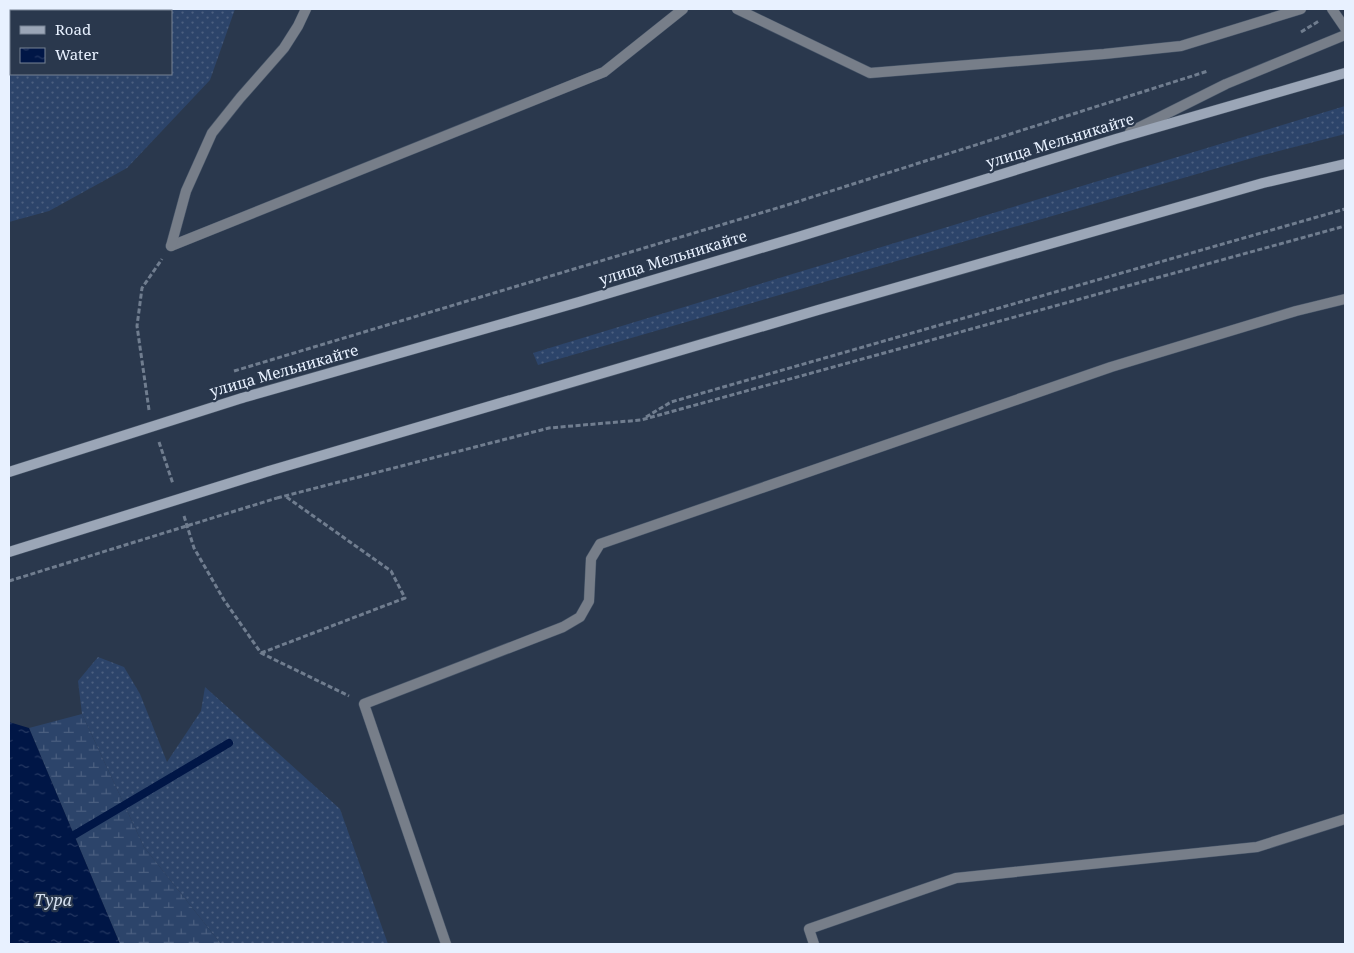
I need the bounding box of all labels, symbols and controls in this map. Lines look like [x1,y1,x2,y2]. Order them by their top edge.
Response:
legend [10,10,172,75]
text: Road [55,19,91,39]
text: Water [55,44,98,64]
street label: улица Мельникайте [983,108,1136,172]
street label: улица Мельникайте [596,225,749,289]
street label: улица Мельникайте [207,339,360,401]
water label: Тура [34,889,72,911]

